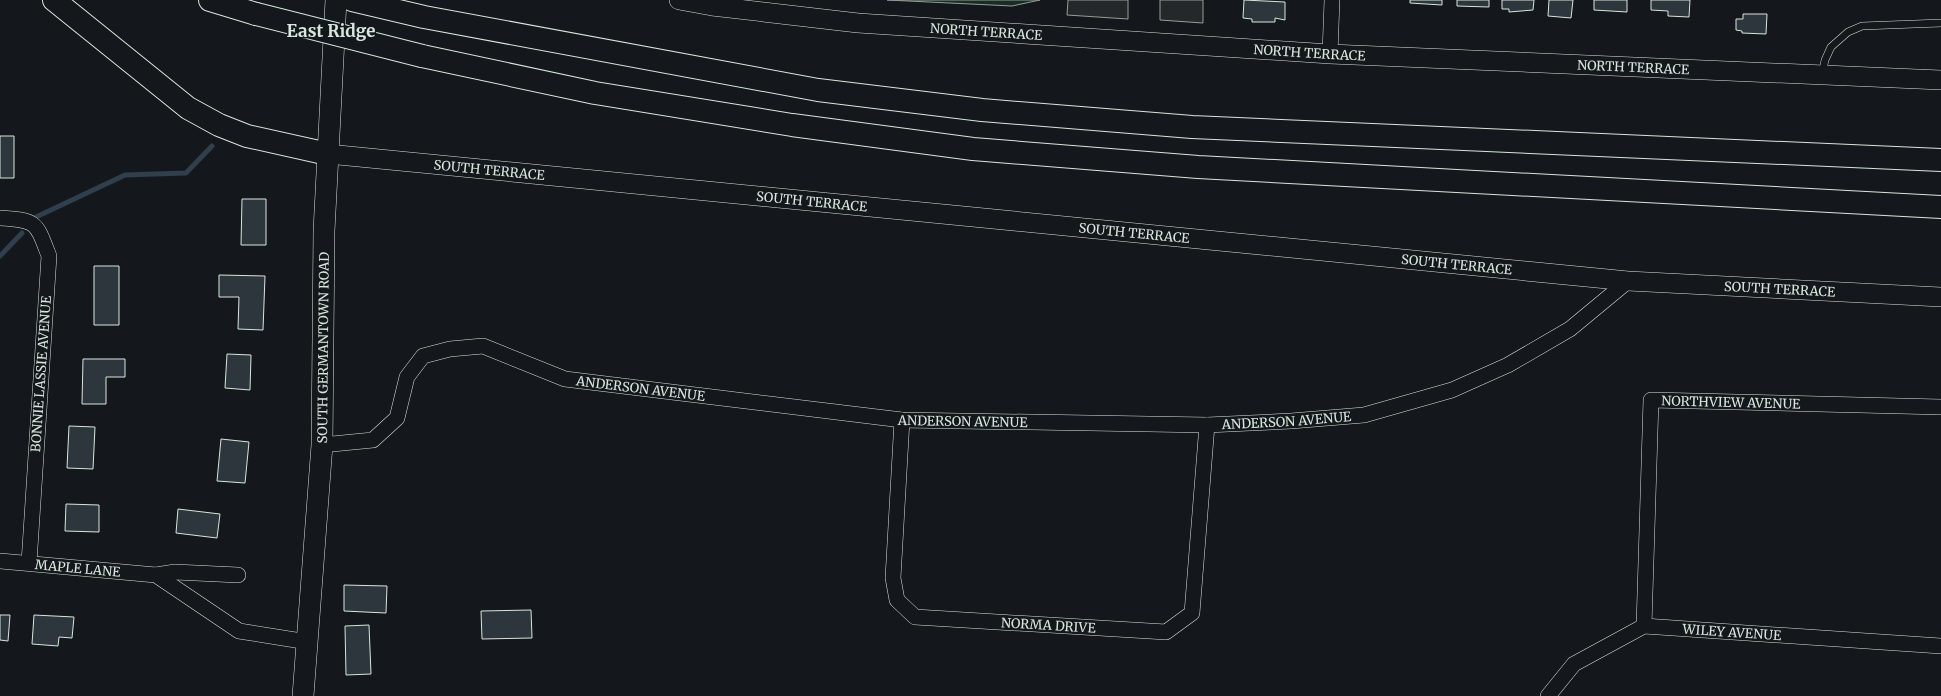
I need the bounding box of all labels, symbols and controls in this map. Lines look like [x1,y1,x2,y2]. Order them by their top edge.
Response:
street label: NORTH TERRACE [930,19,1044,44]
district label: East Ridge [287,20,375,42]
street label: NORTH TERRACE [1253,40,1367,64]
street label: NORTH TERRACE [1577,56,1690,78]
street label: SOUTH TERRACE [433,156,546,184]
street label: SOUTH TERRACE [755,187,869,215]
street label: SOUTH TERRACE [1078,219,1191,247]
street label: SOUTH TERRACE [1400,250,1514,278]
street label: SOUTH GERMANTOWN ROAD [314,252,332,443]
street label: SOUTH TERRACE [1724,277,1836,300]
street label: BONNIE LASSIE AVENUE [27,294,55,453]
street label: ANDERSON AVENUE [574,372,707,405]
street label: NORTHVIEW AVENUE [1661,392,1801,412]
street label: ANDERSON AVENUE [1220,408,1353,433]
street label: ANDERSON AVENUE [897,411,1028,431]
street label: MAPLE LANE [34,556,122,580]
street label: NORMA DRIVE [1001,614,1097,636]
street label: WILEY AVENUE [1681,620,1783,644]

